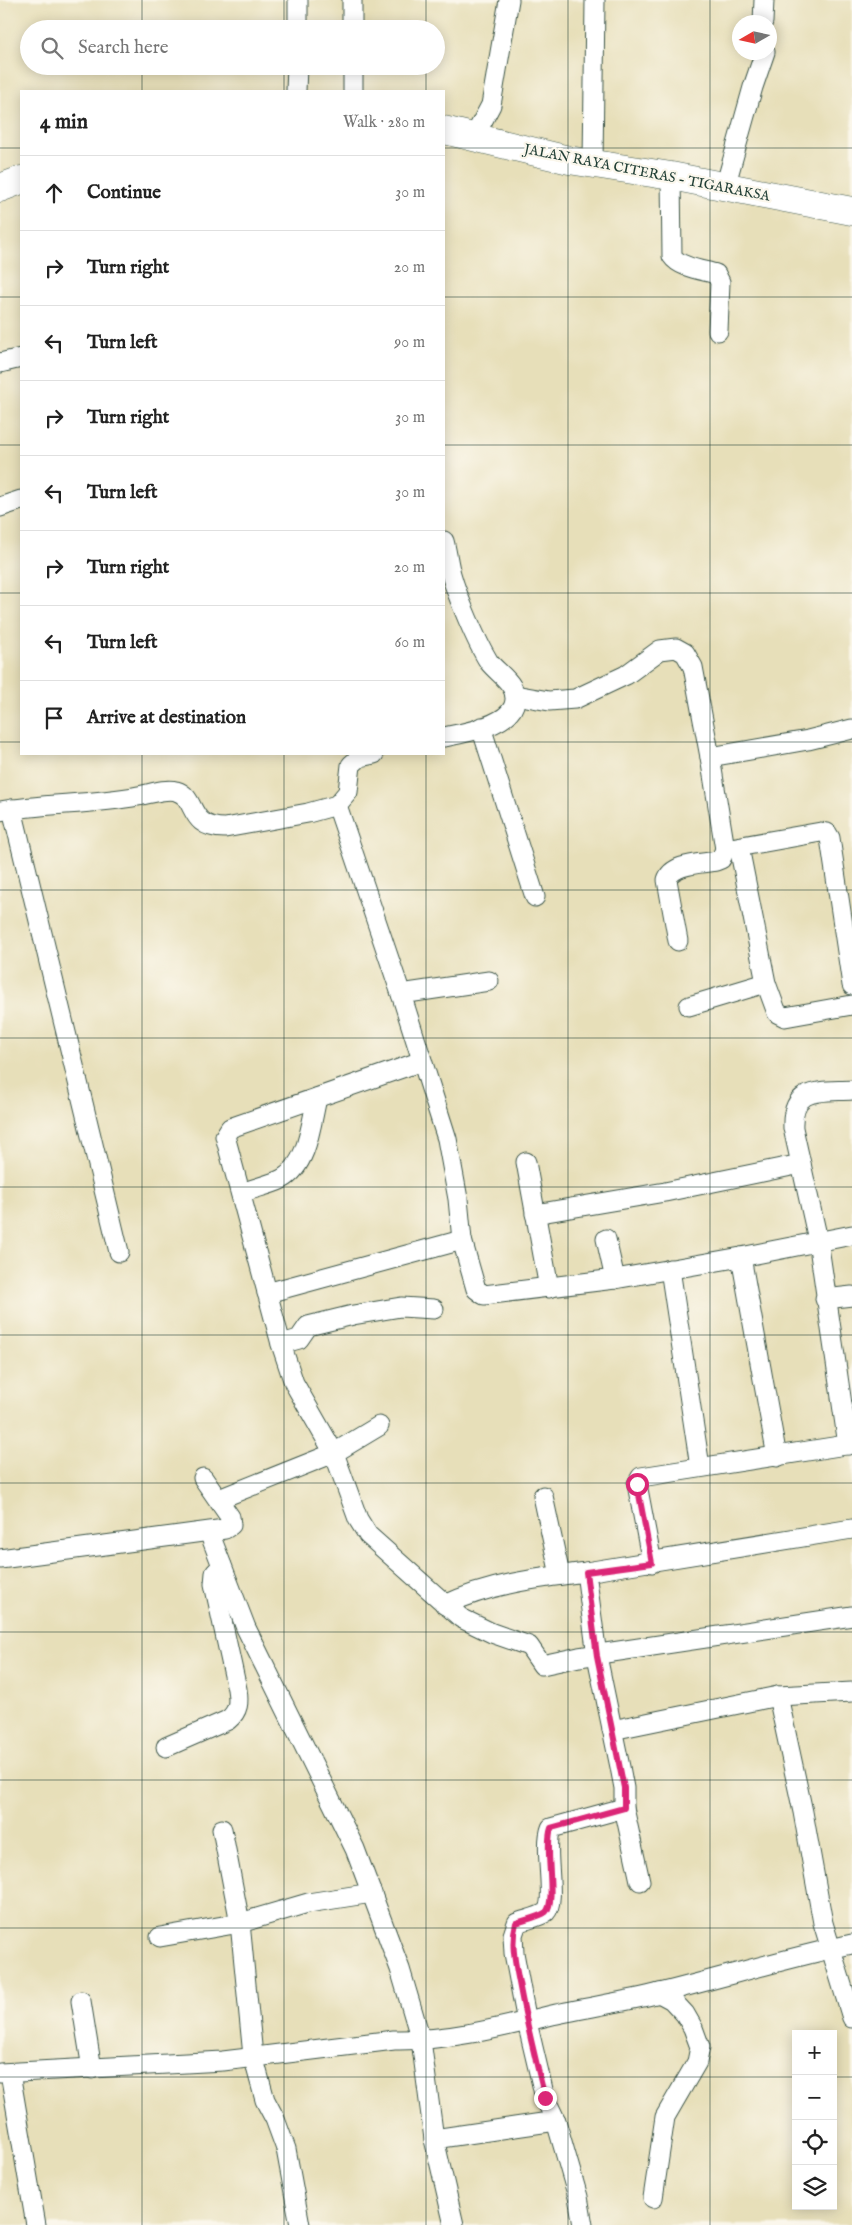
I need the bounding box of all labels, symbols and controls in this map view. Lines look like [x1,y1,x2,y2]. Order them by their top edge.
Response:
north arrow [732,15,777,60]
search box [20,20,445,75]
icon: search [38,34,66,62]
text: Search here [78,36,169,60]
text: 4 min [40,109,88,136]
text: Walk · 280 m [343,113,425,133]
street label: JALAN RAYA CITERAS - TIGARAKSA [521,140,772,206]
icon: ahead [40,179,68,207]
text: Continue [87,181,161,205]
text: 30 m [395,183,425,203]
icon: right [40,254,68,282]
text: Turn right [87,256,169,280]
text: 20 m [394,258,425,278]
icon: left [40,329,68,357]
text: Turn left [87,331,158,355]
text: 90 m [394,333,425,353]
icon: right [40,404,68,432]
text: Turn right [87,406,169,430]
text: 30 m [395,408,425,428]
icon: left [40,479,68,507]
text: Turn left [87,481,158,505]
text: 30 m [395,483,425,503]
icon: right [40,554,68,582]
text: Turn right [87,556,169,580]
text: 20 m [394,558,425,578]
icon: left [40,629,68,657]
text: Turn left [87,631,158,655]
text: 60 m [395,633,425,653]
icon: arrive [40,704,68,732]
text: Arrive at destination [87,706,246,730]
route start [626,1473,649,1496]
map controls [792,2030,837,2210]
button: + [792,2030,837,2075]
button: − [792,2075,837,2120]
route end [534,2087,557,2110]
button: locate [792,2120,837,2165]
button: layers [792,2165,837,2210]

